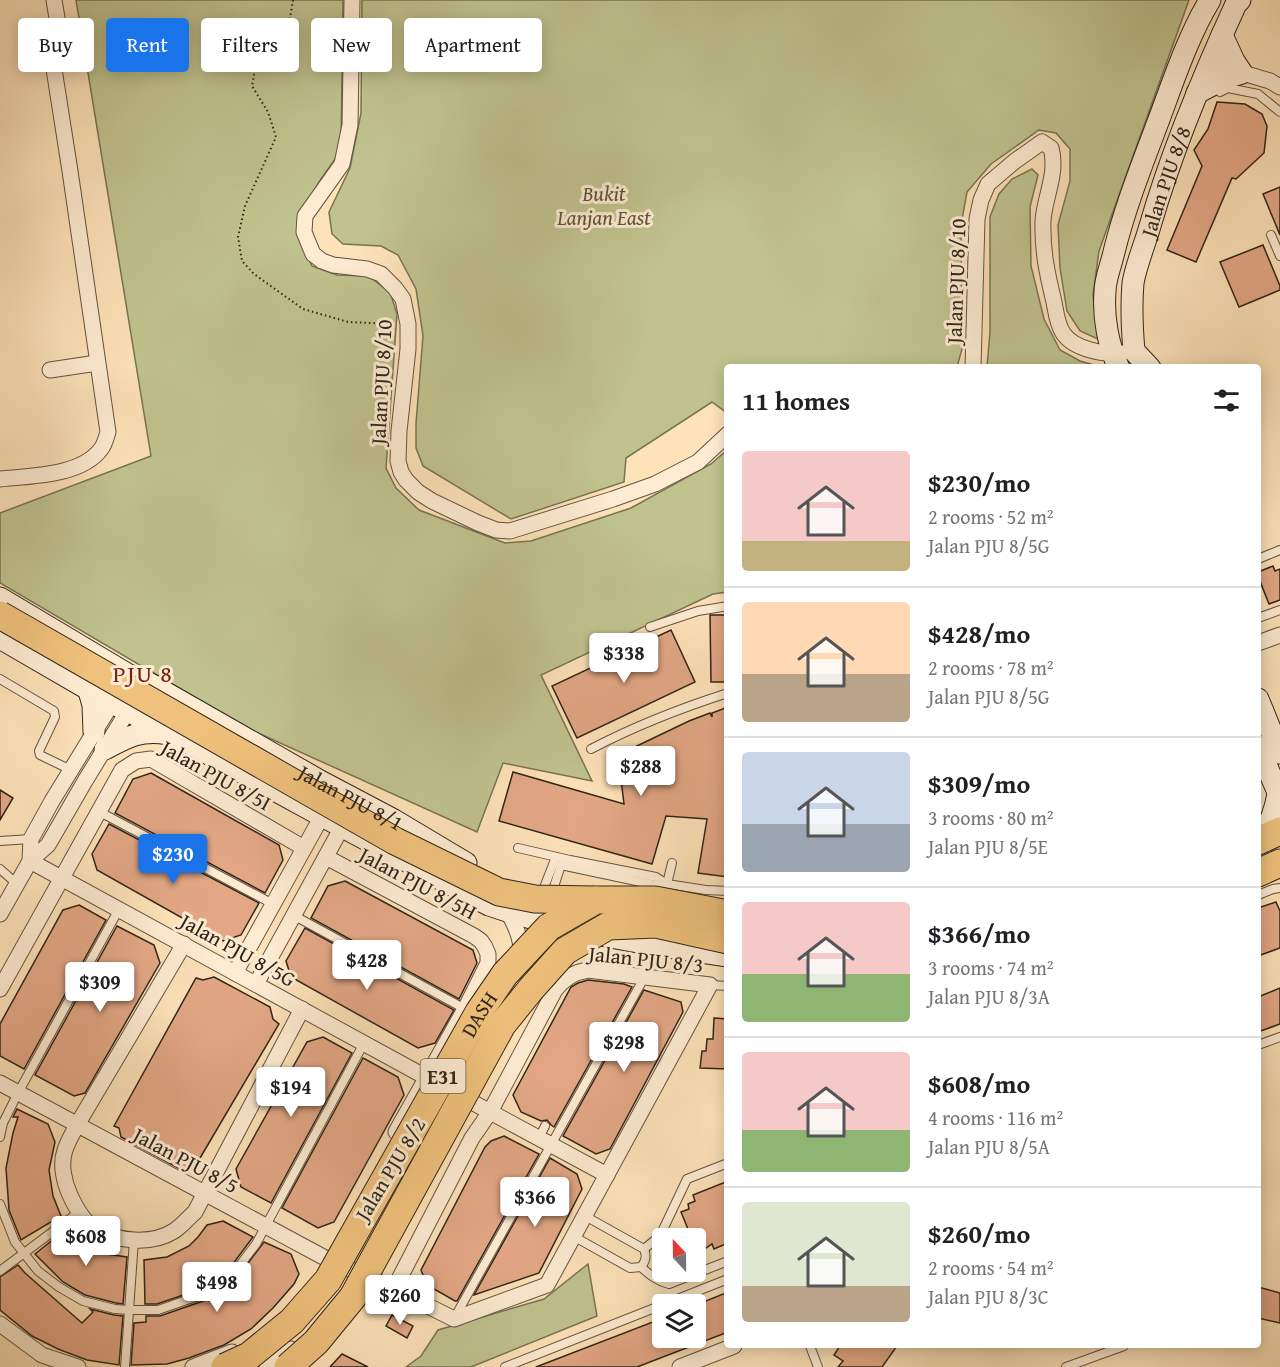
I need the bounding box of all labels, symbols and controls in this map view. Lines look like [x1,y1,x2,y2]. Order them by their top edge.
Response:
chip: Buy [18,18,94,72]
chip: Rent [106,18,189,72]
chip: Filters [201,18,299,72]
chip: New [311,18,392,72]
chip: Apartment [404,18,542,72]
street label: Jalan PJU 8/8 [1131,121,1198,244]
park label: Bukit Lanjan East [556,178,651,233]
street label: Jalan PJU 8/10 [938,218,974,347]
street label: Jalan PJU 8/10 [362,319,400,448]
text: 11 homes [742,381,850,420]
icon: filters [1210,384,1243,417]
text: $230/mo [928,463,1030,502]
icon: home [790,475,862,547]
text: 2 rooms · 52 m² [928,502,1054,531]
text: Jalan PJU 8/5G [928,531,1050,560]
text: $428/mo [928,614,1030,653]
icon: home [790,626,862,698]
pin: $338 [588,633,660,684]
text: $338 [603,638,645,667]
text: 2 rooms · 78 m² [928,653,1054,682]
district label: PJU 8 [113,656,173,691]
text: Jalan PJU 8/5G [928,682,1050,711]
street label: Jalan PJU 8/5I [153,730,277,818]
pin: $288 [605,746,677,797]
text: $288 [620,751,662,780]
street label: Jalan PJU 8/1 [290,755,410,838]
text: $309/mo [928,764,1030,803]
icon: home [790,776,862,848]
text: 3 rooms · 80 m² [928,803,1054,832]
text: Jalan PJU 8/5E [928,832,1048,861]
pin: $230 [137,834,209,885]
street label: Jalan PJU 8/5H [351,838,482,927]
text: $230 [152,839,194,868]
street label: Jalan PJU 8/5G [172,904,301,994]
text: $366/mo [928,914,1030,953]
icon: home [790,926,862,998]
street label: Jalan PJU 8/3 [584,937,705,980]
pin: $428 [331,940,403,991]
text: $428 [346,945,388,974]
text: 3 rooms · 74 m² [928,953,1054,982]
pin: $309 [64,962,136,1013]
text: $309 [79,967,121,996]
text: Jalan PJU 8/3A [928,982,1050,1011]
street label: DASH [452,985,505,1043]
pin: $298 [588,1022,660,1073]
text: $298 [603,1027,645,1056]
road number: E31 [420,1059,466,1093]
text: $608/mo [928,1064,1030,1103]
pin: $194 [255,1067,327,1118]
text: $194 [270,1072,312,1101]
icon: home [790,1076,862,1148]
text: 4 rooms · 116 m² [928,1103,1063,1132]
street label: Jalan PJU 8/2 [345,1112,433,1229]
street label: Jalan PJU 8/5 [125,1118,244,1201]
text: Jalan PJU 8/5A [928,1132,1050,1161]
pin: $366 [499,1177,571,1228]
text: $366 [514,1182,556,1211]
text: $260/mo [928,1214,1030,1253]
pin: $608 [50,1216,122,1267]
text: $608 [65,1221,107,1250]
icon: home [790,1226,862,1298]
north arrow [652,1228,706,1282]
map controls [652,1228,706,1348]
text: 2 rooms · 54 m² [928,1253,1054,1282]
pin: $498 [181,1262,253,1313]
text: $498 [196,1267,238,1296]
pin: $260 [364,1275,436,1326]
text: $260 [379,1280,421,1309]
text: Jalan PJU 8/3C [928,1282,1049,1311]
button: layers [652,1294,706,1348]

